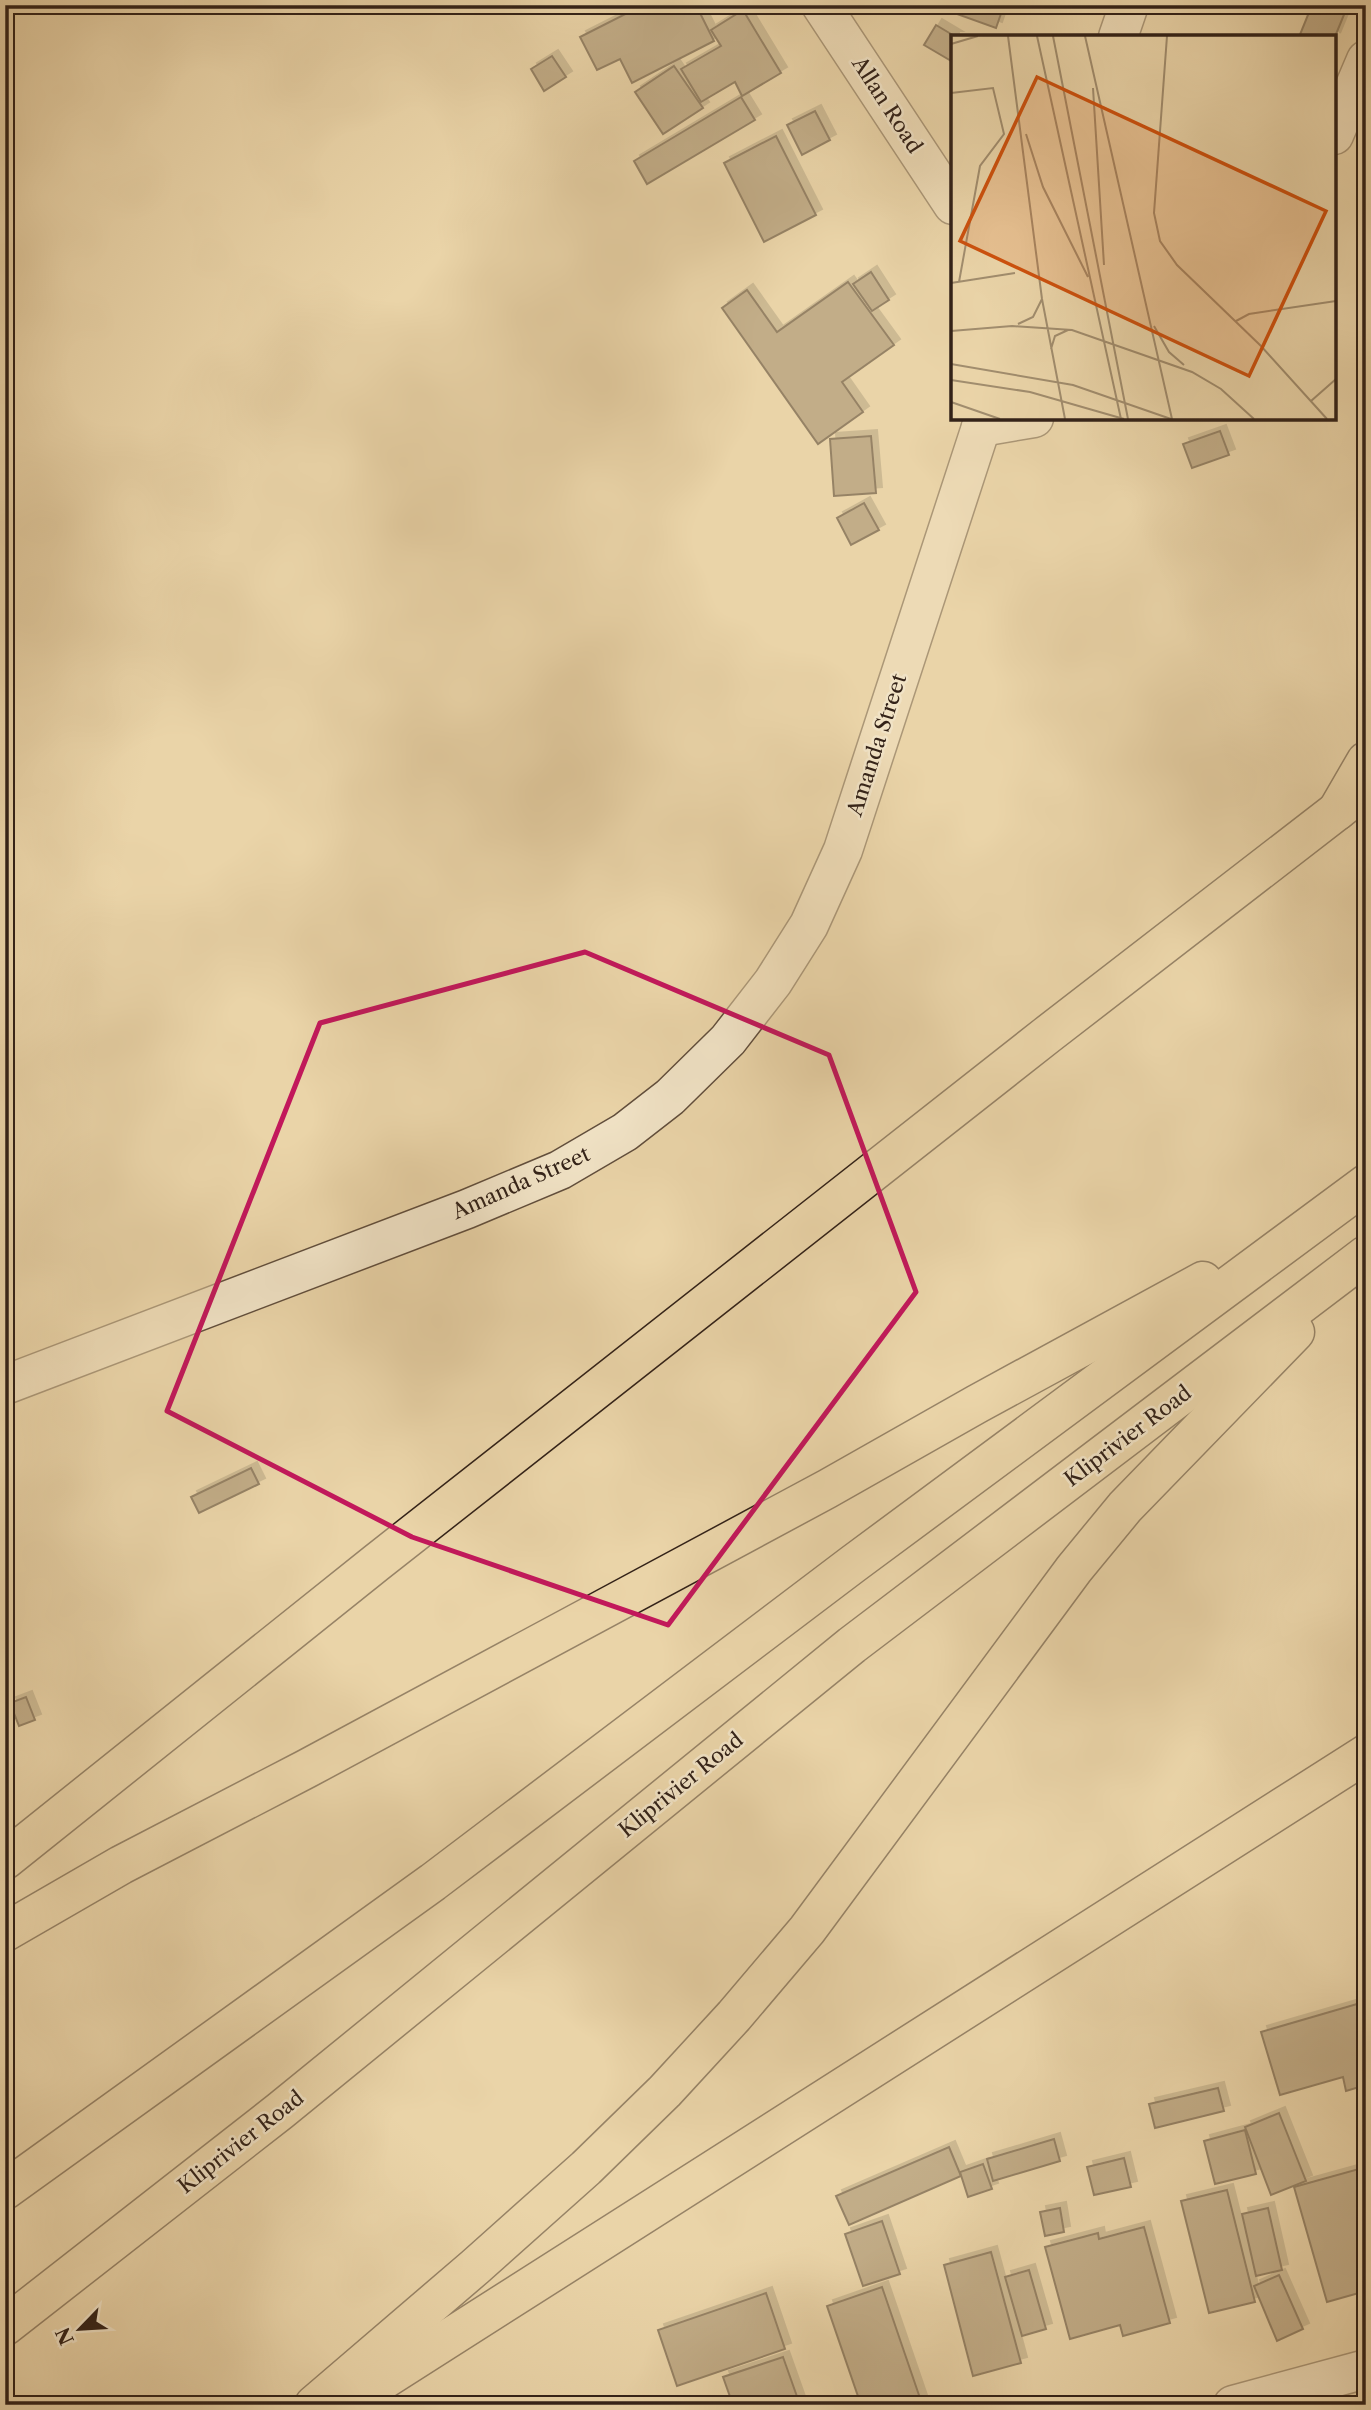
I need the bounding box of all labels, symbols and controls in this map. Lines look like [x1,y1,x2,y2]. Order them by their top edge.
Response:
inset map [951,35,1336,420]
street label: Allan Road [846,51,928,158]
street label: Amanda Street [841,670,911,820]
street label: Amanda Street [447,1141,594,1224]
street label: Kliprivier Road [1059,1380,1196,1491]
street label: Kliprivier Road [614,1727,748,1842]
street label: Kliprivier Road [173,2085,309,2198]
north arrow [46,2294,116,2364]
text: N [51,2324,79,2348]

